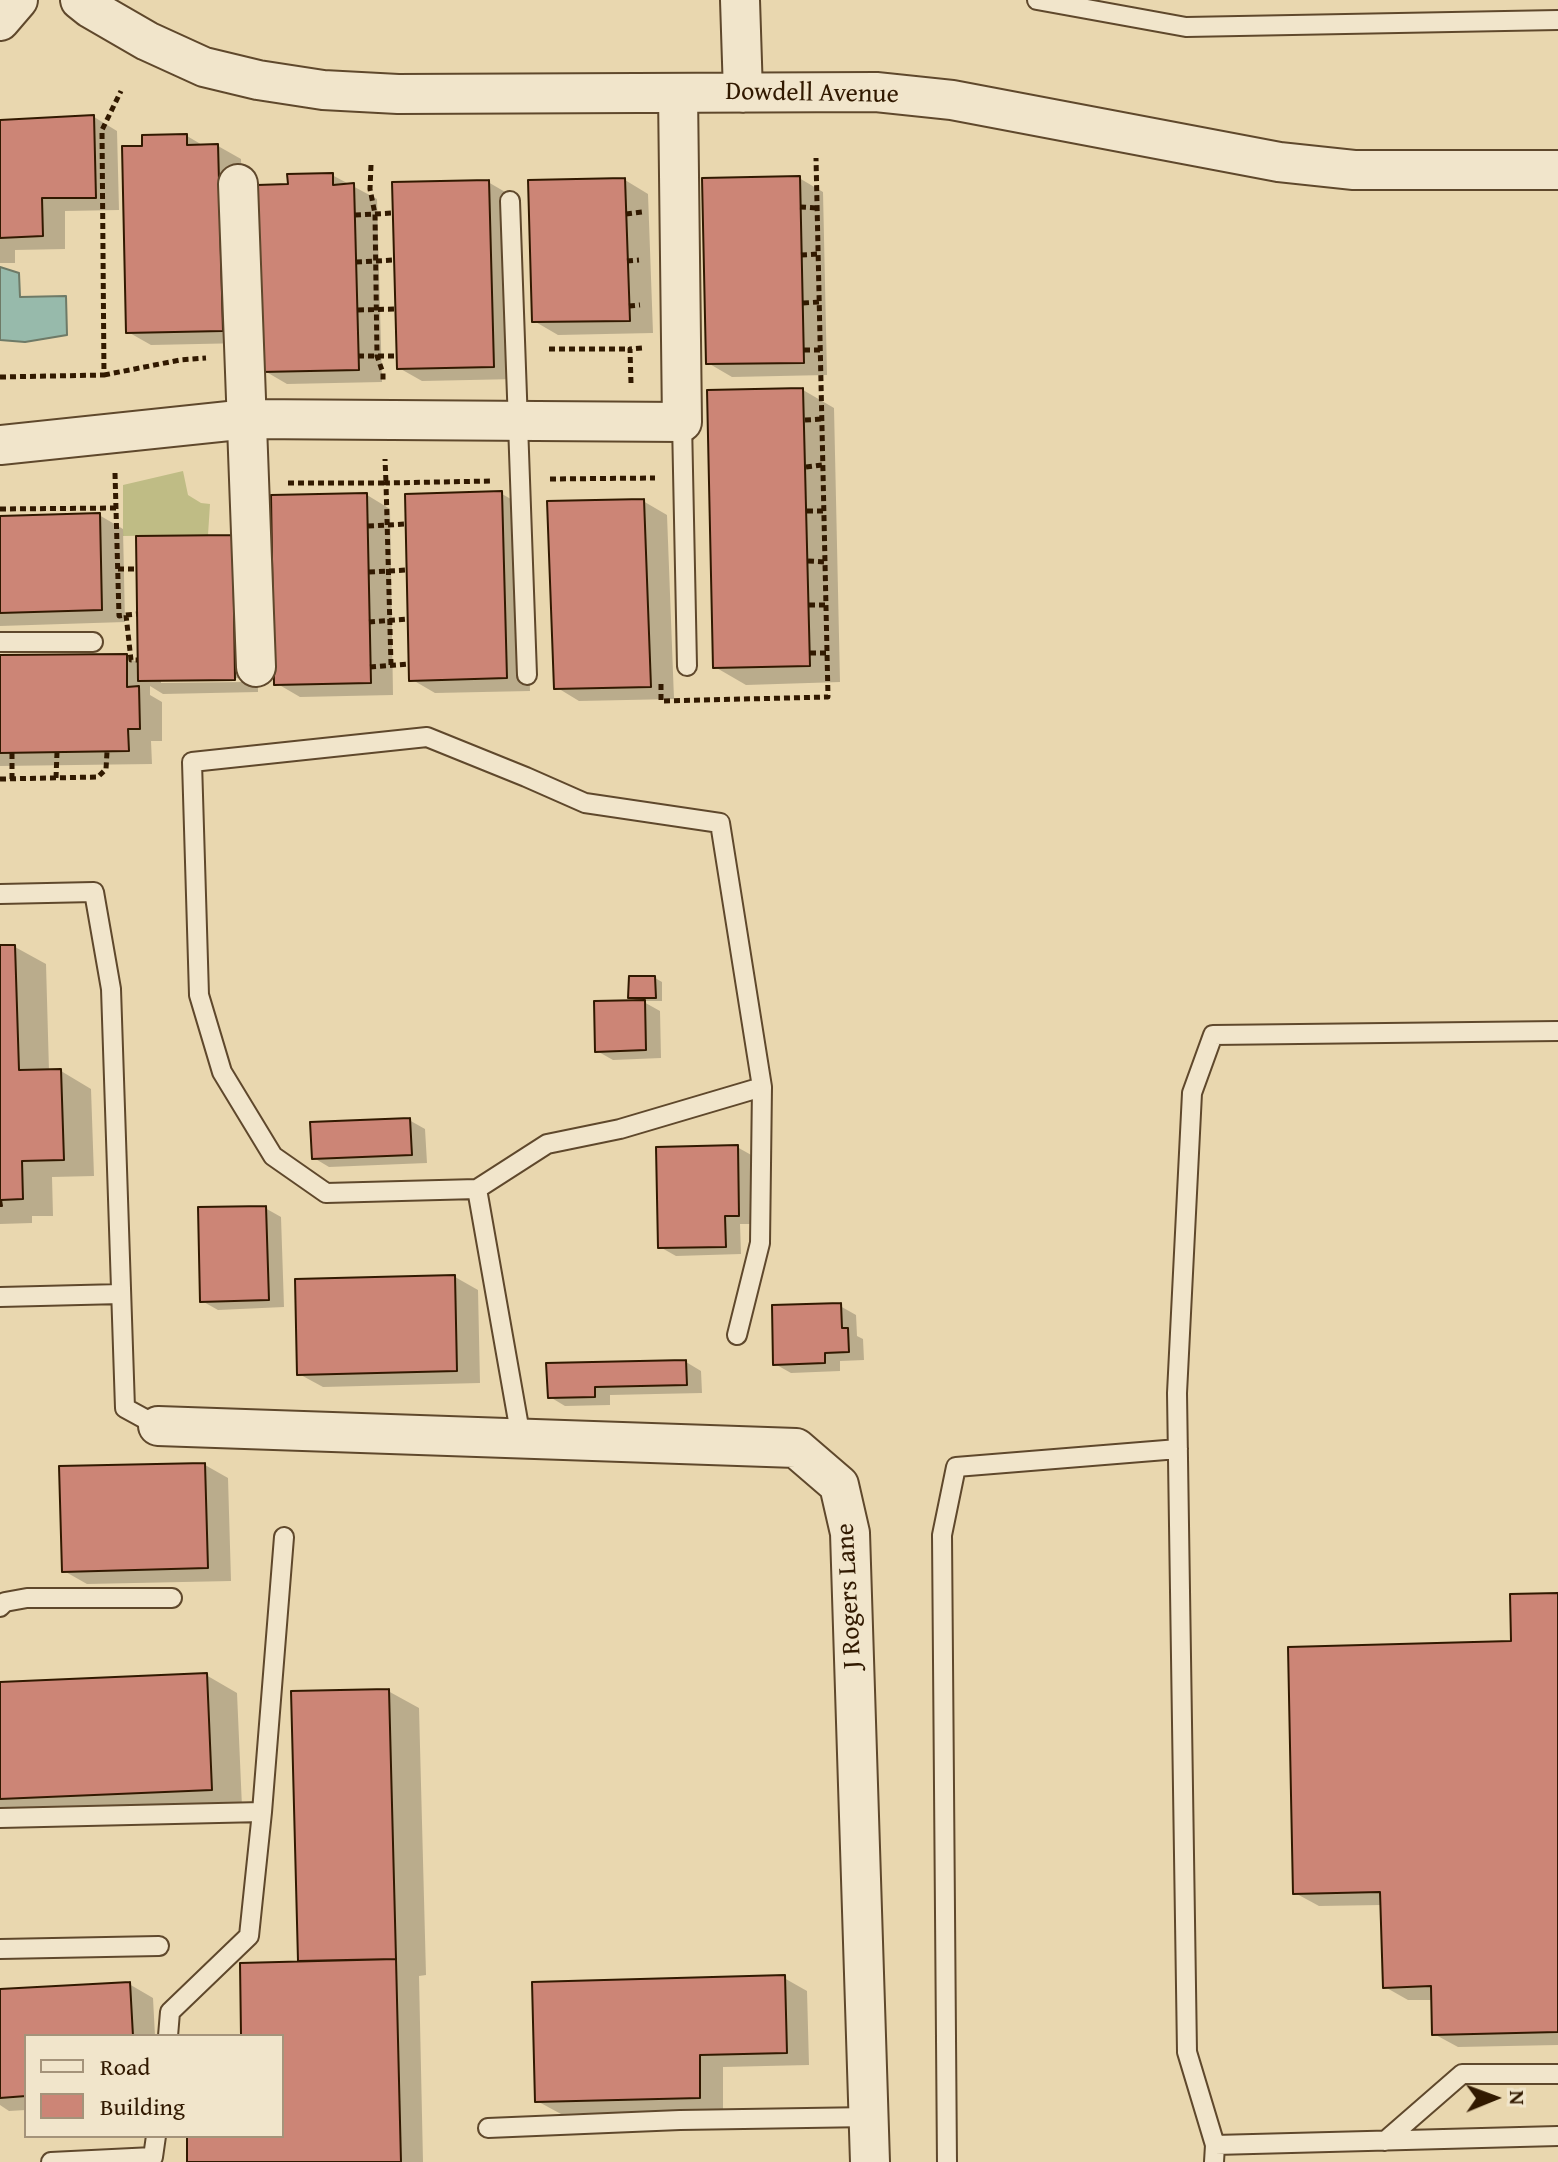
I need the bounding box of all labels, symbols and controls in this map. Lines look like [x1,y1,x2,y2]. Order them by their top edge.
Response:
street label: Dowdell Avenue [725,77,899,111]
street label: J Rogers Lane [831,1522,869,1670]
legend [24,2034,284,2138]
text: Road [100,2049,150,2084]
north arrow [1454,2058,1534,2138]
text: Building [100,2089,185,2124]
text: N [1502,2090,1534,2105]

